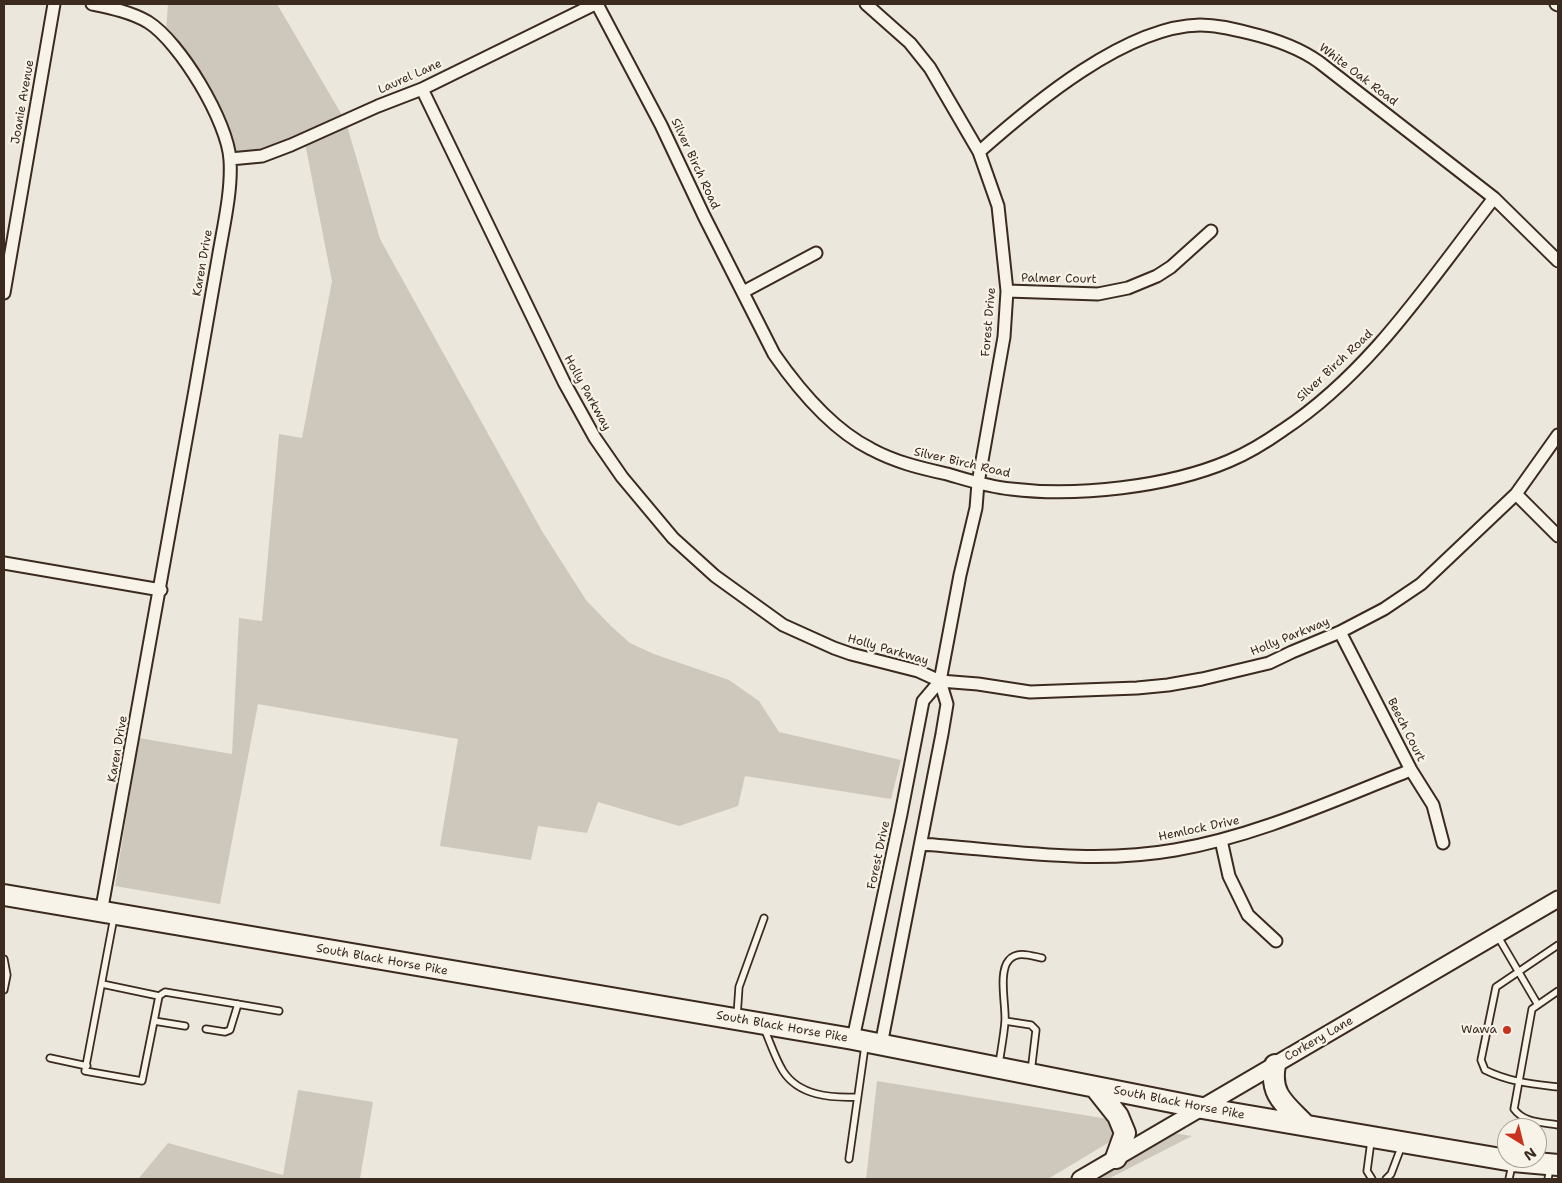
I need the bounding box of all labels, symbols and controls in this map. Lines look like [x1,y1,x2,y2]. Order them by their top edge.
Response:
street label: White Oak Road [1316,41,1400,109]
street label: Laurel Lane [376,57,444,97]
street label: Joanie Avenue [8,59,38,145]
street label: Silver Birch Road [668,116,722,212]
street label: Karen Drive [190,229,216,297]
street label: Palmer Court [1021,271,1097,287]
street label: Forest Drive [979,287,999,357]
street label: Silver Birch Road [1294,327,1376,405]
street label: Holly Parkway [560,353,614,433]
street label: Silver Birch Road [912,445,1012,481]
street label: Holly Parkway [1248,615,1332,659]
street label: Holly Parkway [846,632,930,668]
street label: Beech Court [1384,696,1428,764]
street label: Karen Drive [105,715,131,783]
street label: Hemlock Drive [1157,813,1241,845]
street label: Forest Drive [865,820,893,890]
street label: South Black Horse Pike [315,941,449,979]
street label: South Black Horse Pike [715,1008,849,1046]
street label: Corkery Lane [1282,1014,1356,1064]
place label: Wawa [1461,1023,1497,1037]
marker: Wawa [1501,1024,1513,1036]
street label: South Black Horse Pike [1112,1083,1246,1123]
north arrow [1497,1118,1547,1168]
text: N [1520,1144,1540,1165]

